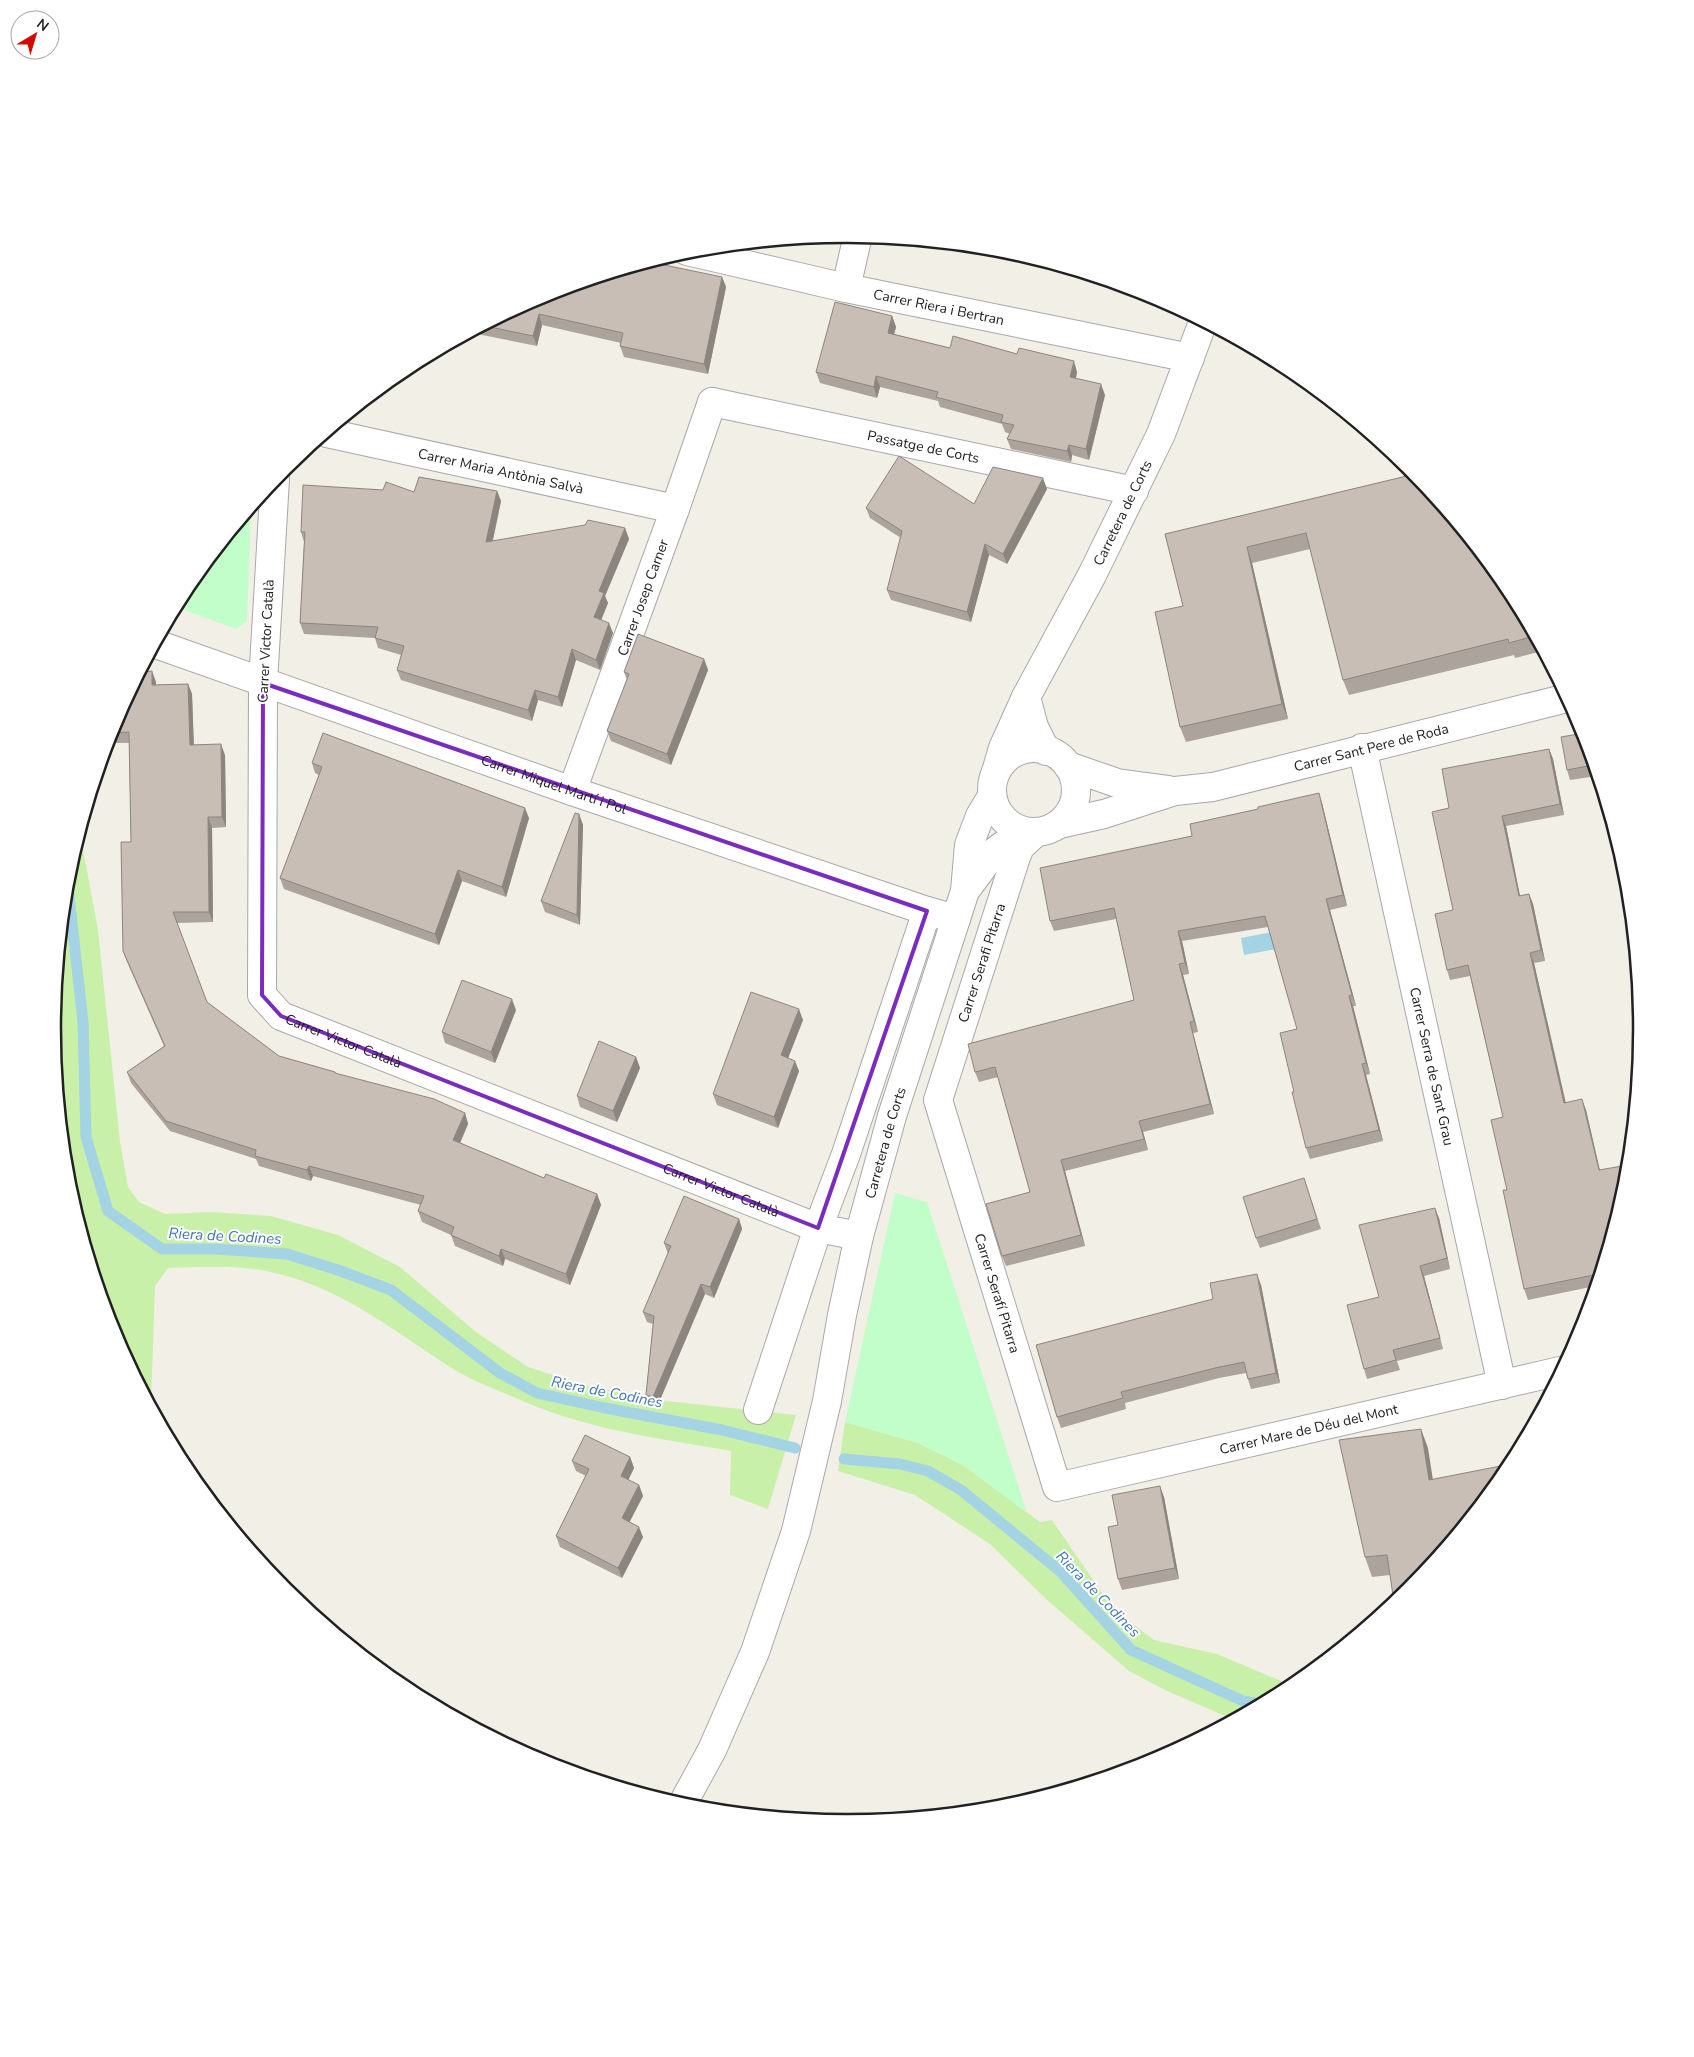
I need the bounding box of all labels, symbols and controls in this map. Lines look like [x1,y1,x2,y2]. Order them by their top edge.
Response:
north arrow [10,10,60,60]
text: N [33,14,53,36]
street label: Carrer Riera i Bertran [872,284,1006,329]
street label: Passatge de Corts [866,426,981,468]
street label: Carrer Maria Antònia Salvà [416,444,585,498]
street label: Carretera de Corts [1089,457,1156,569]
street label: Carrer Josep Carner [613,536,673,659]
street label: Carrer Victor Català [253,579,279,703]
street label: Carrer Sant Pere de Roda [1292,719,1451,776]
street label: Carrer Miquel Martí i Pol [479,750,630,819]
street label: Carrer Serafi Pitarra [954,901,1010,1025]
street label: Carrer Serra de Sant Grau [1405,985,1459,1147]
street label: Carrer Victor Català [283,1009,405,1072]
street label: Carretera de Corts [860,1084,910,1201]
street label: Carrer Victor Català [660,1158,782,1221]
water label: Riera de Codines [168,1223,282,1249]
street label: Carrer Serafí Pitarra [970,1231,1025,1355]
water label: Riera de Codines [550,1371,664,1413]
street label: Carrer Mare de Déu del Mont [1217,1399,1400,1459]
water label: Riera de Codines [1052,1546,1144,1642]

